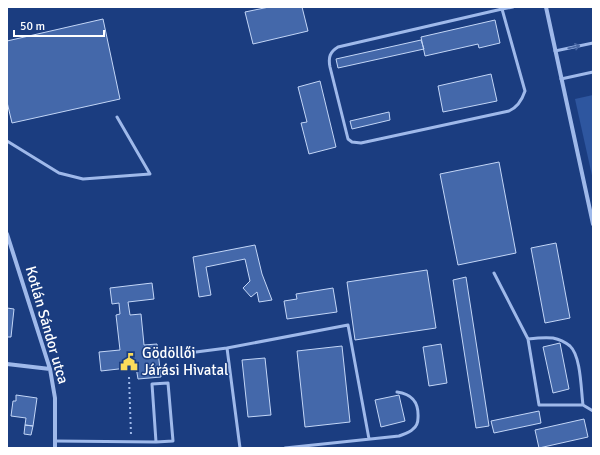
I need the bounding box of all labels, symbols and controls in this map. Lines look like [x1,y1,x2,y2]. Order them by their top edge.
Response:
scale bar [14,12,104,38]
text: 50 m [20,19,45,34]
one-way arrow [567,42,580,50]
street label: Kotlán Sándor utca [22,264,72,386]
place label: Gödöllői Járási Hivatal [142,344,228,379]
public building icon: Gödöllői Járási Hivatal [119,352,139,372]

